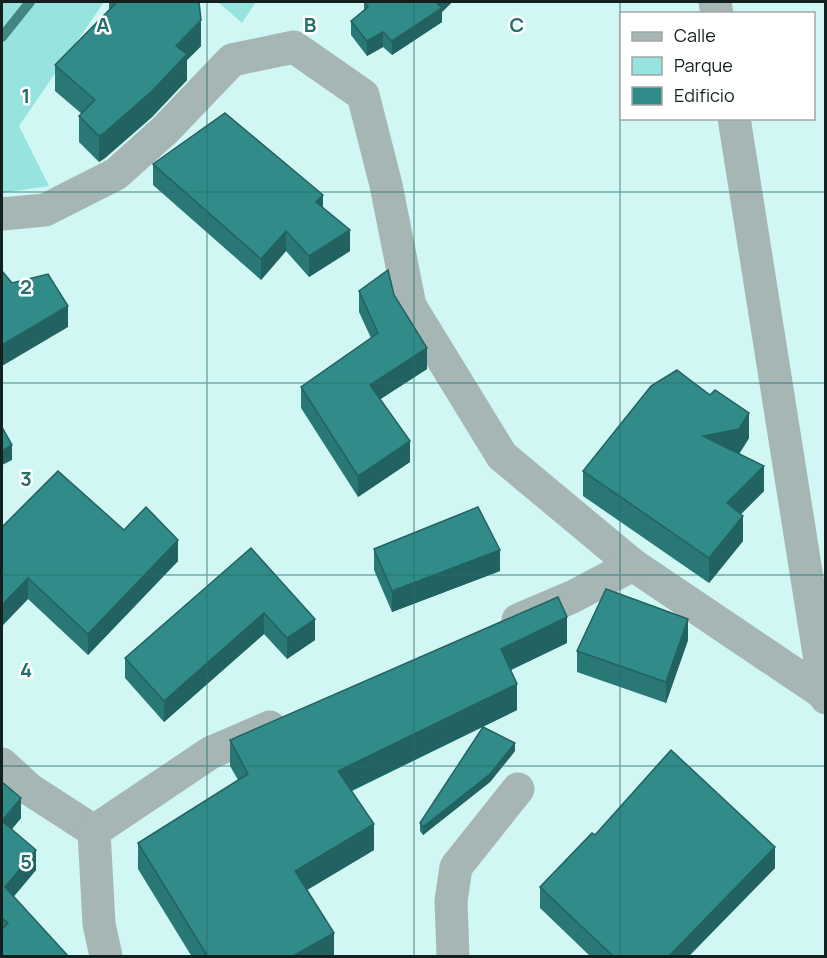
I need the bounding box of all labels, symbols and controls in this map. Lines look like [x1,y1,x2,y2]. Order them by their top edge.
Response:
text: A [96,11,110,38]
text: B [304,11,317,38]
text: C [510,11,524,38]
legend [620,12,815,120]
text: Calle [674,23,716,47]
text: Parque [674,53,733,77]
text: 1 [22,82,30,109]
text: Edificio [674,83,735,107]
text: 2 [20,273,32,300]
text: 3 [20,465,32,492]
text: 4 [20,656,32,683]
text: 5 [20,848,32,875]

